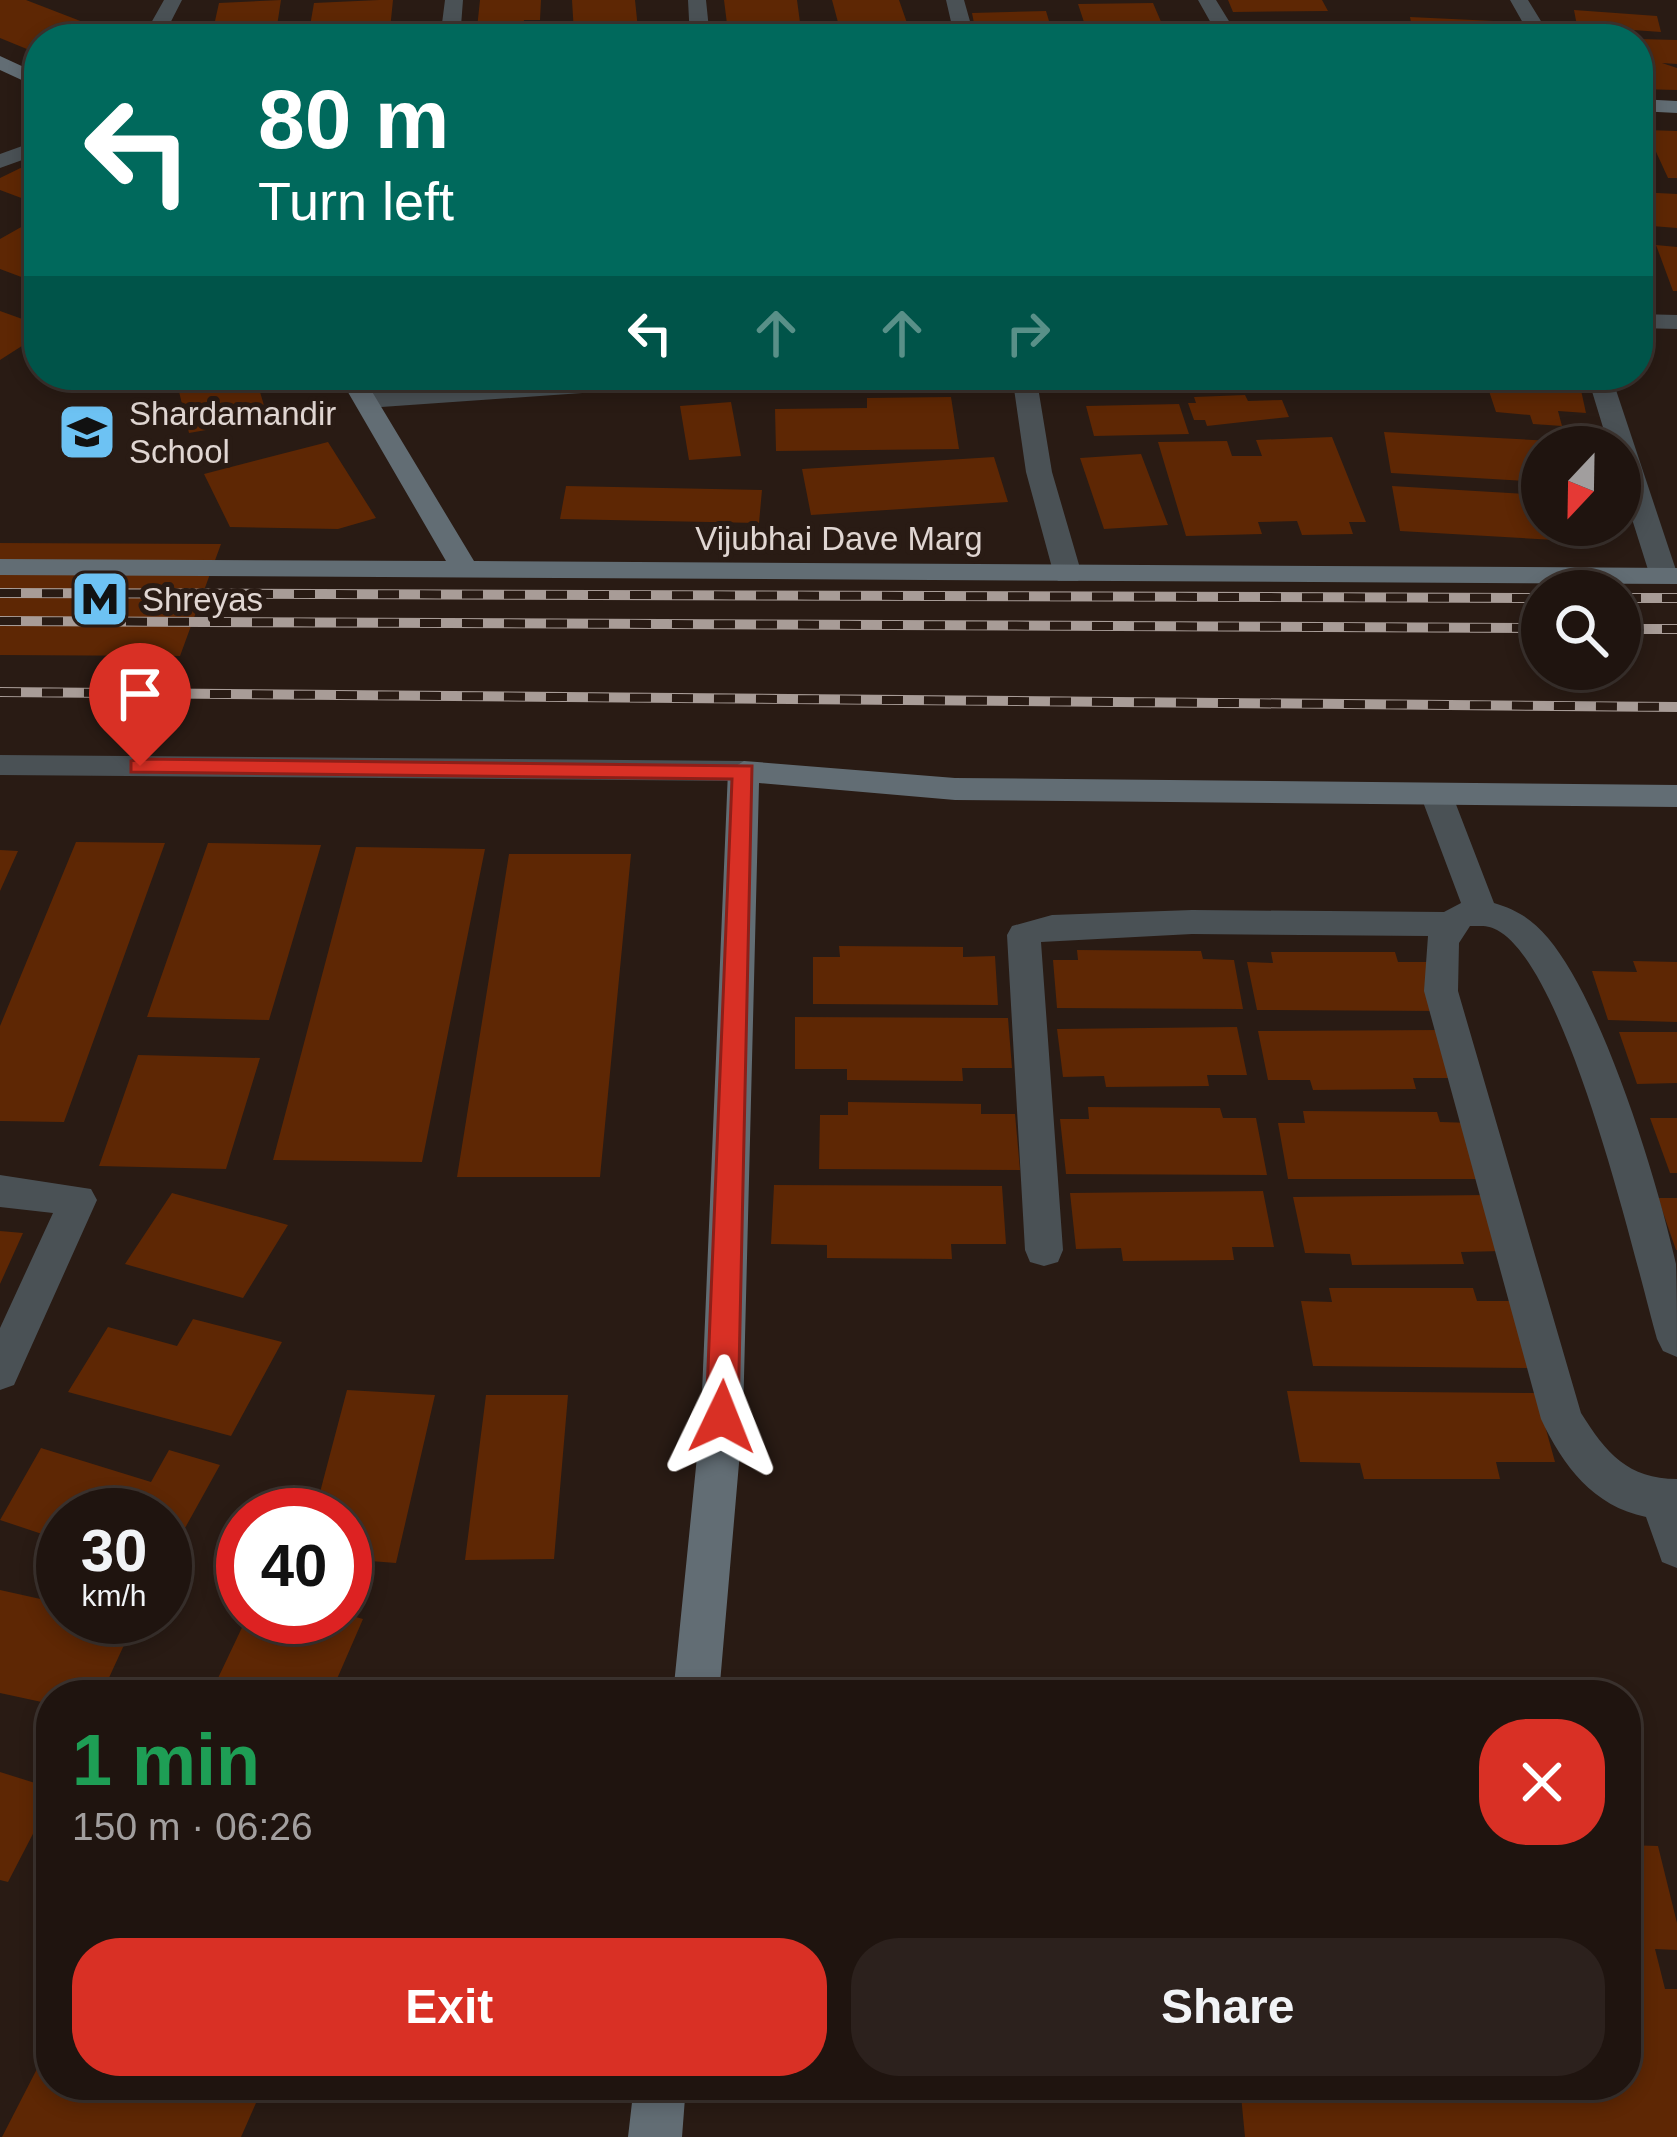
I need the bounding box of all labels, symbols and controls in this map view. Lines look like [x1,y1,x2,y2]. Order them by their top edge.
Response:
icon: left [60,72,216,228]
text: 80 m [258,72,449,166]
text: Turn left [258,171,454,231]
icon: left [617,300,683,366]
icon: ahead [743,300,809,366]
icon: ahead [869,300,935,366]
icon: right [995,300,1061,366]
place label: Shardamandir School [129,395,336,470]
school or university icon: Shardamandir School [56,401,118,463]
north arrow [1521,426,1641,546]
map controls [1521,426,1641,690]
street label: Vijubhai Dave Marg [695,520,983,557]
metro station icon: Shreyas [69,568,131,630]
button: search [1521,570,1641,690]
place label: Shreyas [142,581,263,618]
pin [89,643,191,766]
icon: arrive [107,661,173,727]
position arrow [659,1354,785,1480]
speed limit sign: 40 [216,1488,372,1644]
text: 30 [81,1517,147,1584]
text: km/h [81,1579,147,1612]
button: close [1479,1719,1605,1845]
text: 1 min [72,1720,260,1800]
text: 150 m · 06:26 [72,1805,313,1848]
button: Exit [72,1938,827,2076]
button: Share [851,1938,1605,2076]

